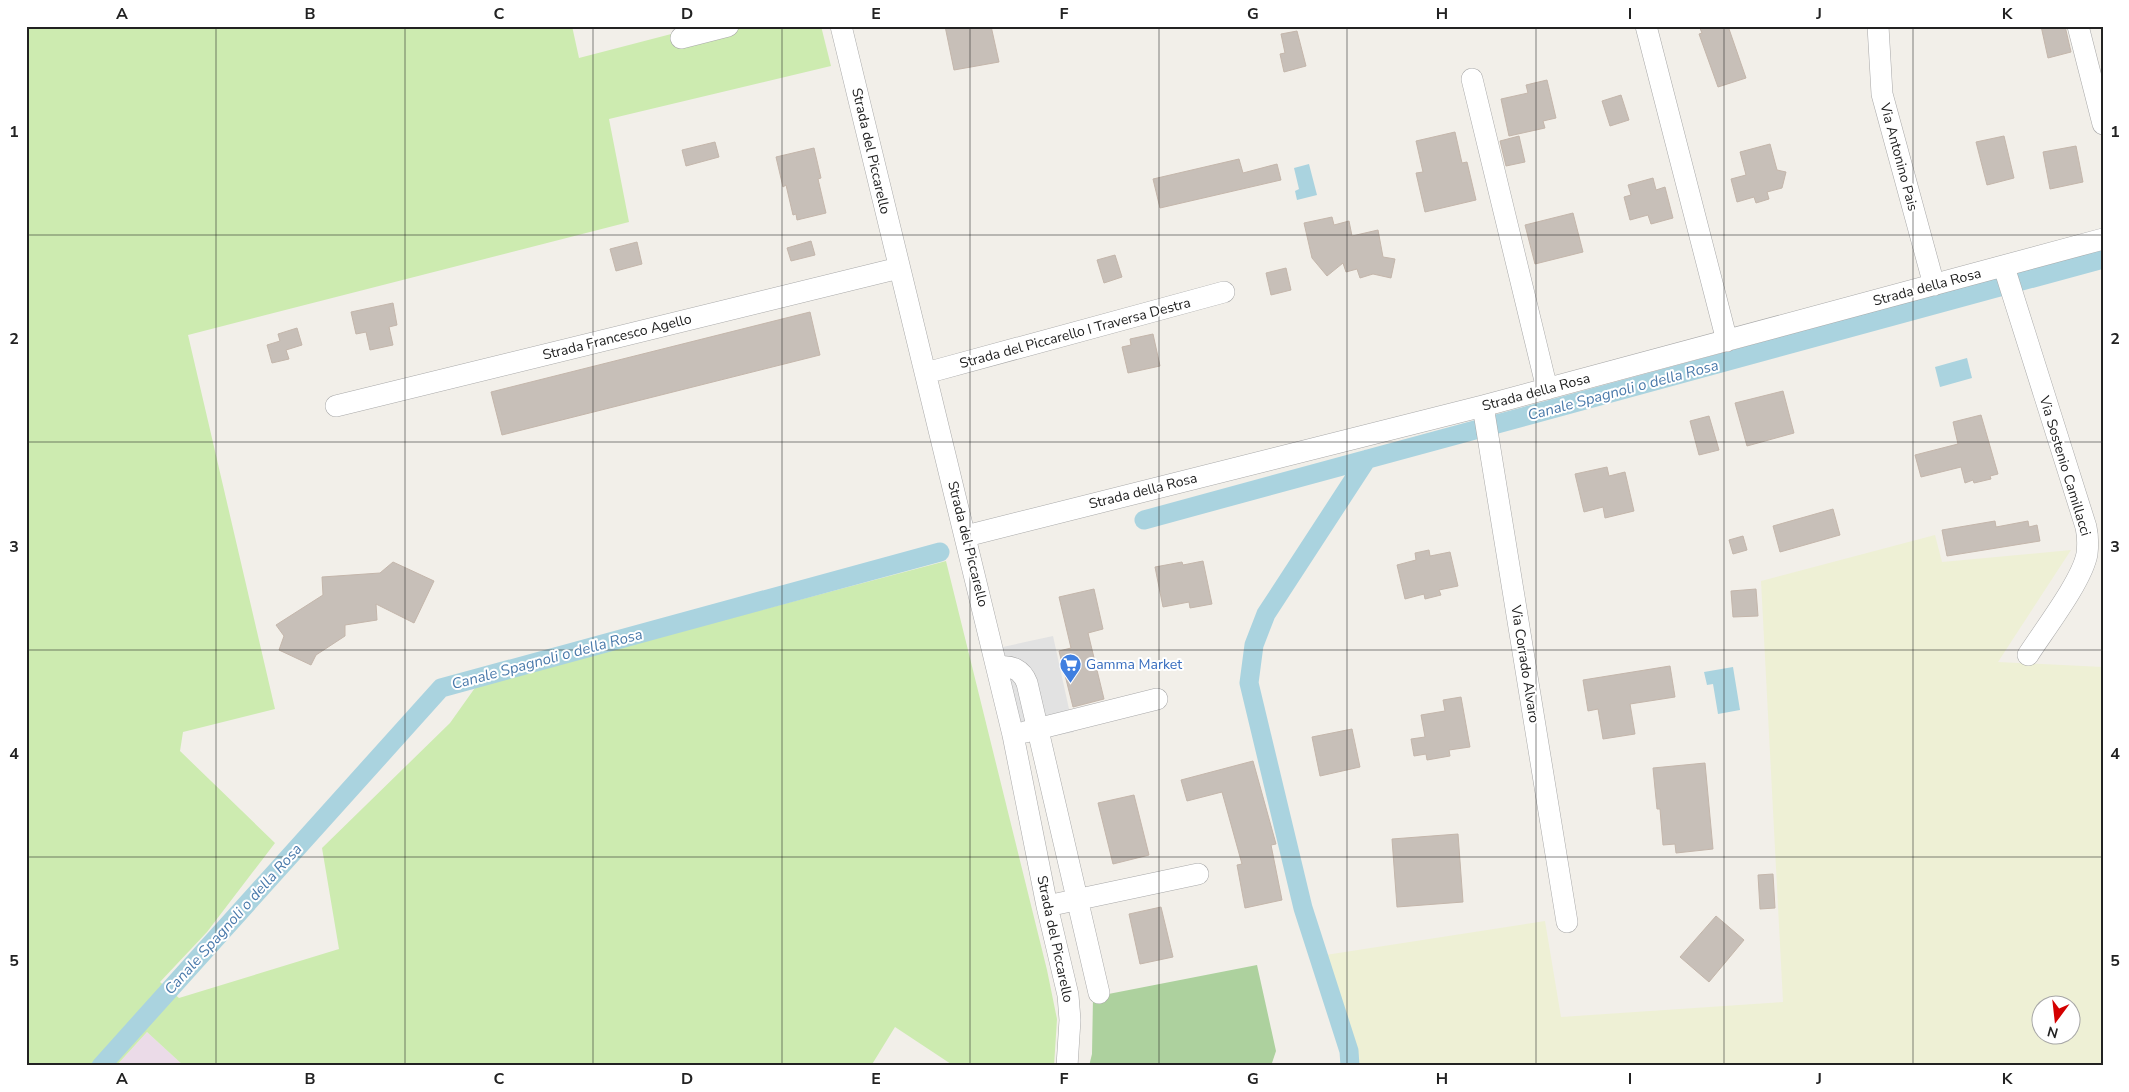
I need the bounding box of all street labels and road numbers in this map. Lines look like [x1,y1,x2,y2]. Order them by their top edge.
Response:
street label: Strada del Piccarello [847,86,895,216]
street label: Via Antonino Pais [1875,100,1923,213]
street label: Strada della Rosa [1871,263,1983,311]
street label: Strada del Piccarello I Traversa Destra [957,293,1193,373]
street label: Strada Francesco Agello [541,309,694,365]
street label: Strada della Rosa [1480,368,1592,416]
street label: Via Sostenio Camillacci [2034,393,2095,538]
street label: Strada della Rosa [1087,468,1199,514]
street label: Strada del Piccarello [943,479,993,609]
street label: Via Corrado Alvaro [1506,603,1544,724]
street label: Strada del Piccarello [1032,874,1078,1004]

